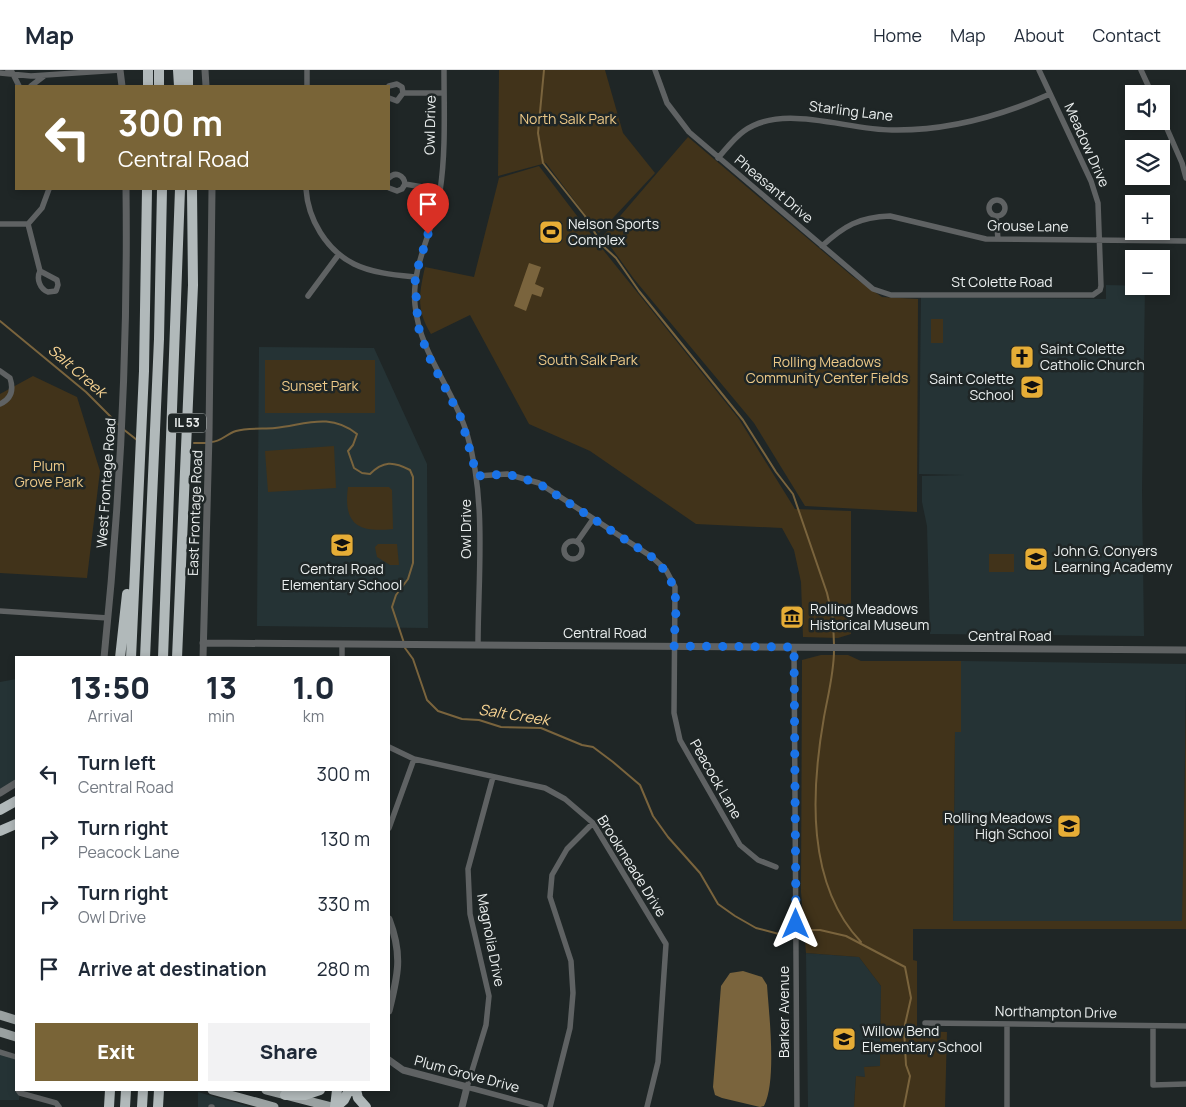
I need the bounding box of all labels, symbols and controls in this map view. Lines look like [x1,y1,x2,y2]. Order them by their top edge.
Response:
text: Map [25,18,74,51]
text: Home [873,23,922,47]
text: Map [950,23,986,47]
text: About [1014,23,1064,47]
text: Contact [1092,23,1161,47]
map controls [1125,85,1170,295]
button: sound [1125,85,1170,130]
street label: Owl Drive [419,95,440,155]
street label: Starling Lane [808,96,894,125]
text: 300 m [118,99,223,147]
street label: Meadow Drive [1060,100,1114,190]
icon: left [35,105,100,170]
park label: North Salk Park [520,109,618,128]
button: layers [1125,140,1170,185]
text: Central Road [118,144,250,174]
street label: Pheasant Drive [731,150,818,227]
pin [407,183,449,234]
icon: arrive [414,190,442,218]
button: + [1125,195,1170,240]
place label: Nelson Sports Complex [568,214,659,249]
street label: Grouse Lane [987,215,1069,236]
sports icon: Nelson Sports Complex [538,219,564,245]
button: − [1125,250,1170,295]
street label: St Colette Road [951,272,1053,291]
water label: Salt Creek [44,339,113,404]
place label: Saint Colette Catholic Church [1040,339,1145,374]
church icon: Saint Colette Catholic Church [1009,344,1035,370]
park label: South Salk Park [538,350,639,369]
park label: Rolling Meadows Community Center Fields [746,352,908,387]
place label: Saint Colette School [929,369,1014,404]
school or university icon: Saint Colette School [1019,374,1045,400]
park label: Sunset Park [281,376,360,395]
road number: IL 53 [168,413,206,432]
street label: West Frontage Road [91,417,120,549]
street label: East Frontage Road [183,450,206,576]
park label: Plum Grove Park [15,456,84,491]
street label: Owl Drive [456,499,475,559]
school or university icon: Central Road Elementary School [329,532,355,558]
place label: John G. Conyers Learning Academy [1054,541,1173,576]
school or university icon: John G. Conyers Learning Academy [1023,546,1049,572]
place label: Central Road Elementary School [282,559,402,594]
place label: Rolling Meadows Historical Museum [810,599,930,634]
museum icon: Rolling Meadows Historical Museum [779,604,805,630]
street label: Central Road [563,623,647,642]
street label: Central Road [968,626,1052,645]
text: 13:50 [70,667,150,708]
text: 13 [206,667,237,708]
text: 1.0 [292,667,335,708]
water label: Salt Creek [477,699,553,731]
text: Arrival [87,705,133,727]
text: min [208,705,235,727]
text: km [303,705,324,727]
street label: Peacock Lane [686,735,747,822]
text: Turn left [78,750,156,776]
icon: left [35,760,63,788]
text: 300 m [316,761,370,787]
text: Central Road [78,776,174,798]
place label: Rolling Meadows High School [944,808,1052,843]
street label: Brookmeade Drive [593,811,671,920]
school or university icon: Rolling Meadows High School [1056,813,1082,839]
text: Turn right [78,815,168,841]
icon: right [35,825,63,853]
text: 130 m [321,826,370,852]
text: Peacock Lane [78,841,180,863]
text: Turn right [78,880,168,906]
icon: right [35,890,63,918]
text: 330 m [317,891,370,917]
street label: Magnolia Drive [473,892,510,988]
position arrow [769,897,821,949]
text: Owl Drive [78,906,146,928]
icon: arrive [35,955,63,983]
text: Arrive at destination [78,956,267,982]
text: 280 m [317,956,370,982]
street label: Barker Avenue [774,966,793,1058]
street label: Northampton Drive [995,1001,1117,1022]
place label: Willow Bend Elementary School [862,1021,982,1056]
button: Exit [35,1023,198,1081]
button: Share [208,1023,370,1081]
school or university icon: Willow Bend Elementary School [831,1026,857,1052]
street label: Plum Grove Drive [412,1050,522,1097]

